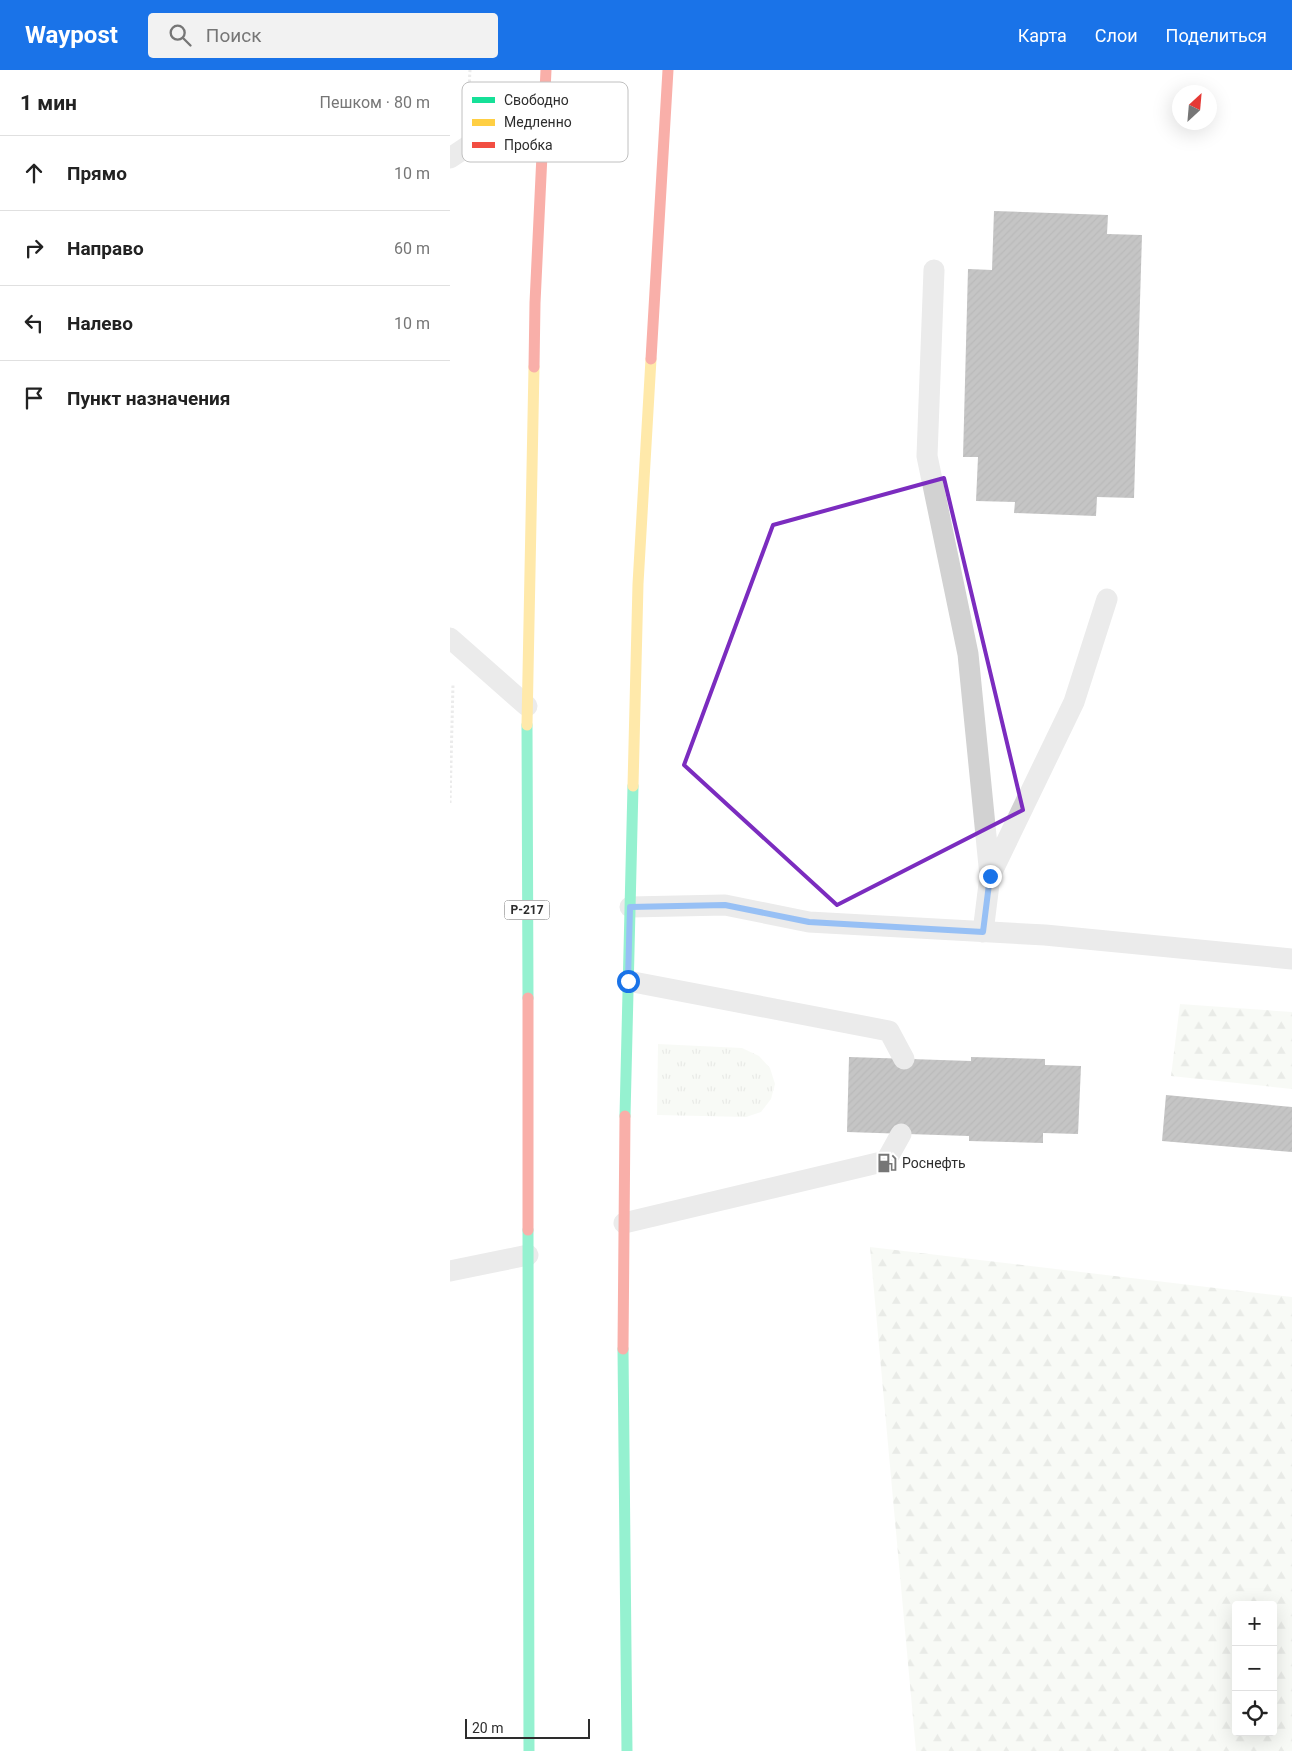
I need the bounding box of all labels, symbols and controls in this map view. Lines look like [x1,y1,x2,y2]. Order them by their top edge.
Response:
search box [148,13,498,58]
text: Waypost [25,21,118,49]
icon: search [166,21,194,49]
text: Поиск [206,24,261,47]
text: Карта [1018,25,1067,46]
text: Слои [1095,25,1138,46]
text: Поделиться [1166,25,1267,46]
legend [462,82,628,162]
north arrow [1172,85,1217,130]
text: 1 мин [20,91,77,115]
text: Свободно [504,92,569,108]
text: Пешком · 80 m [320,93,430,112]
text: Медленно [504,114,572,130]
text: Пробка [504,137,553,153]
icon: ahead [20,159,48,187]
text: Прямо [67,162,127,185]
text: 10 m [394,164,430,183]
icon: right [20,234,48,262]
text: Направо [67,237,144,260]
text: 60 m [394,239,430,258]
icon: left [20,309,48,337]
text: Налево [67,312,133,335]
text: 10 m [394,314,430,333]
icon: arrive [20,384,48,412]
text: Пункт назначения [67,387,230,410]
route end [979,865,1002,888]
road number: Р-217 [504,900,550,920]
route start [617,970,640,993]
fuel station icon: Роснефть [876,1152,898,1174]
place label: Роснефть [902,1155,966,1171]
map controls [1232,1601,1277,1736]
button: + [1232,1601,1277,1646]
button: − [1232,1646,1277,1691]
button: locate [1232,1691,1277,1736]
scale bar [465,1716,590,1739]
text: 20 m [472,1720,504,1736]

